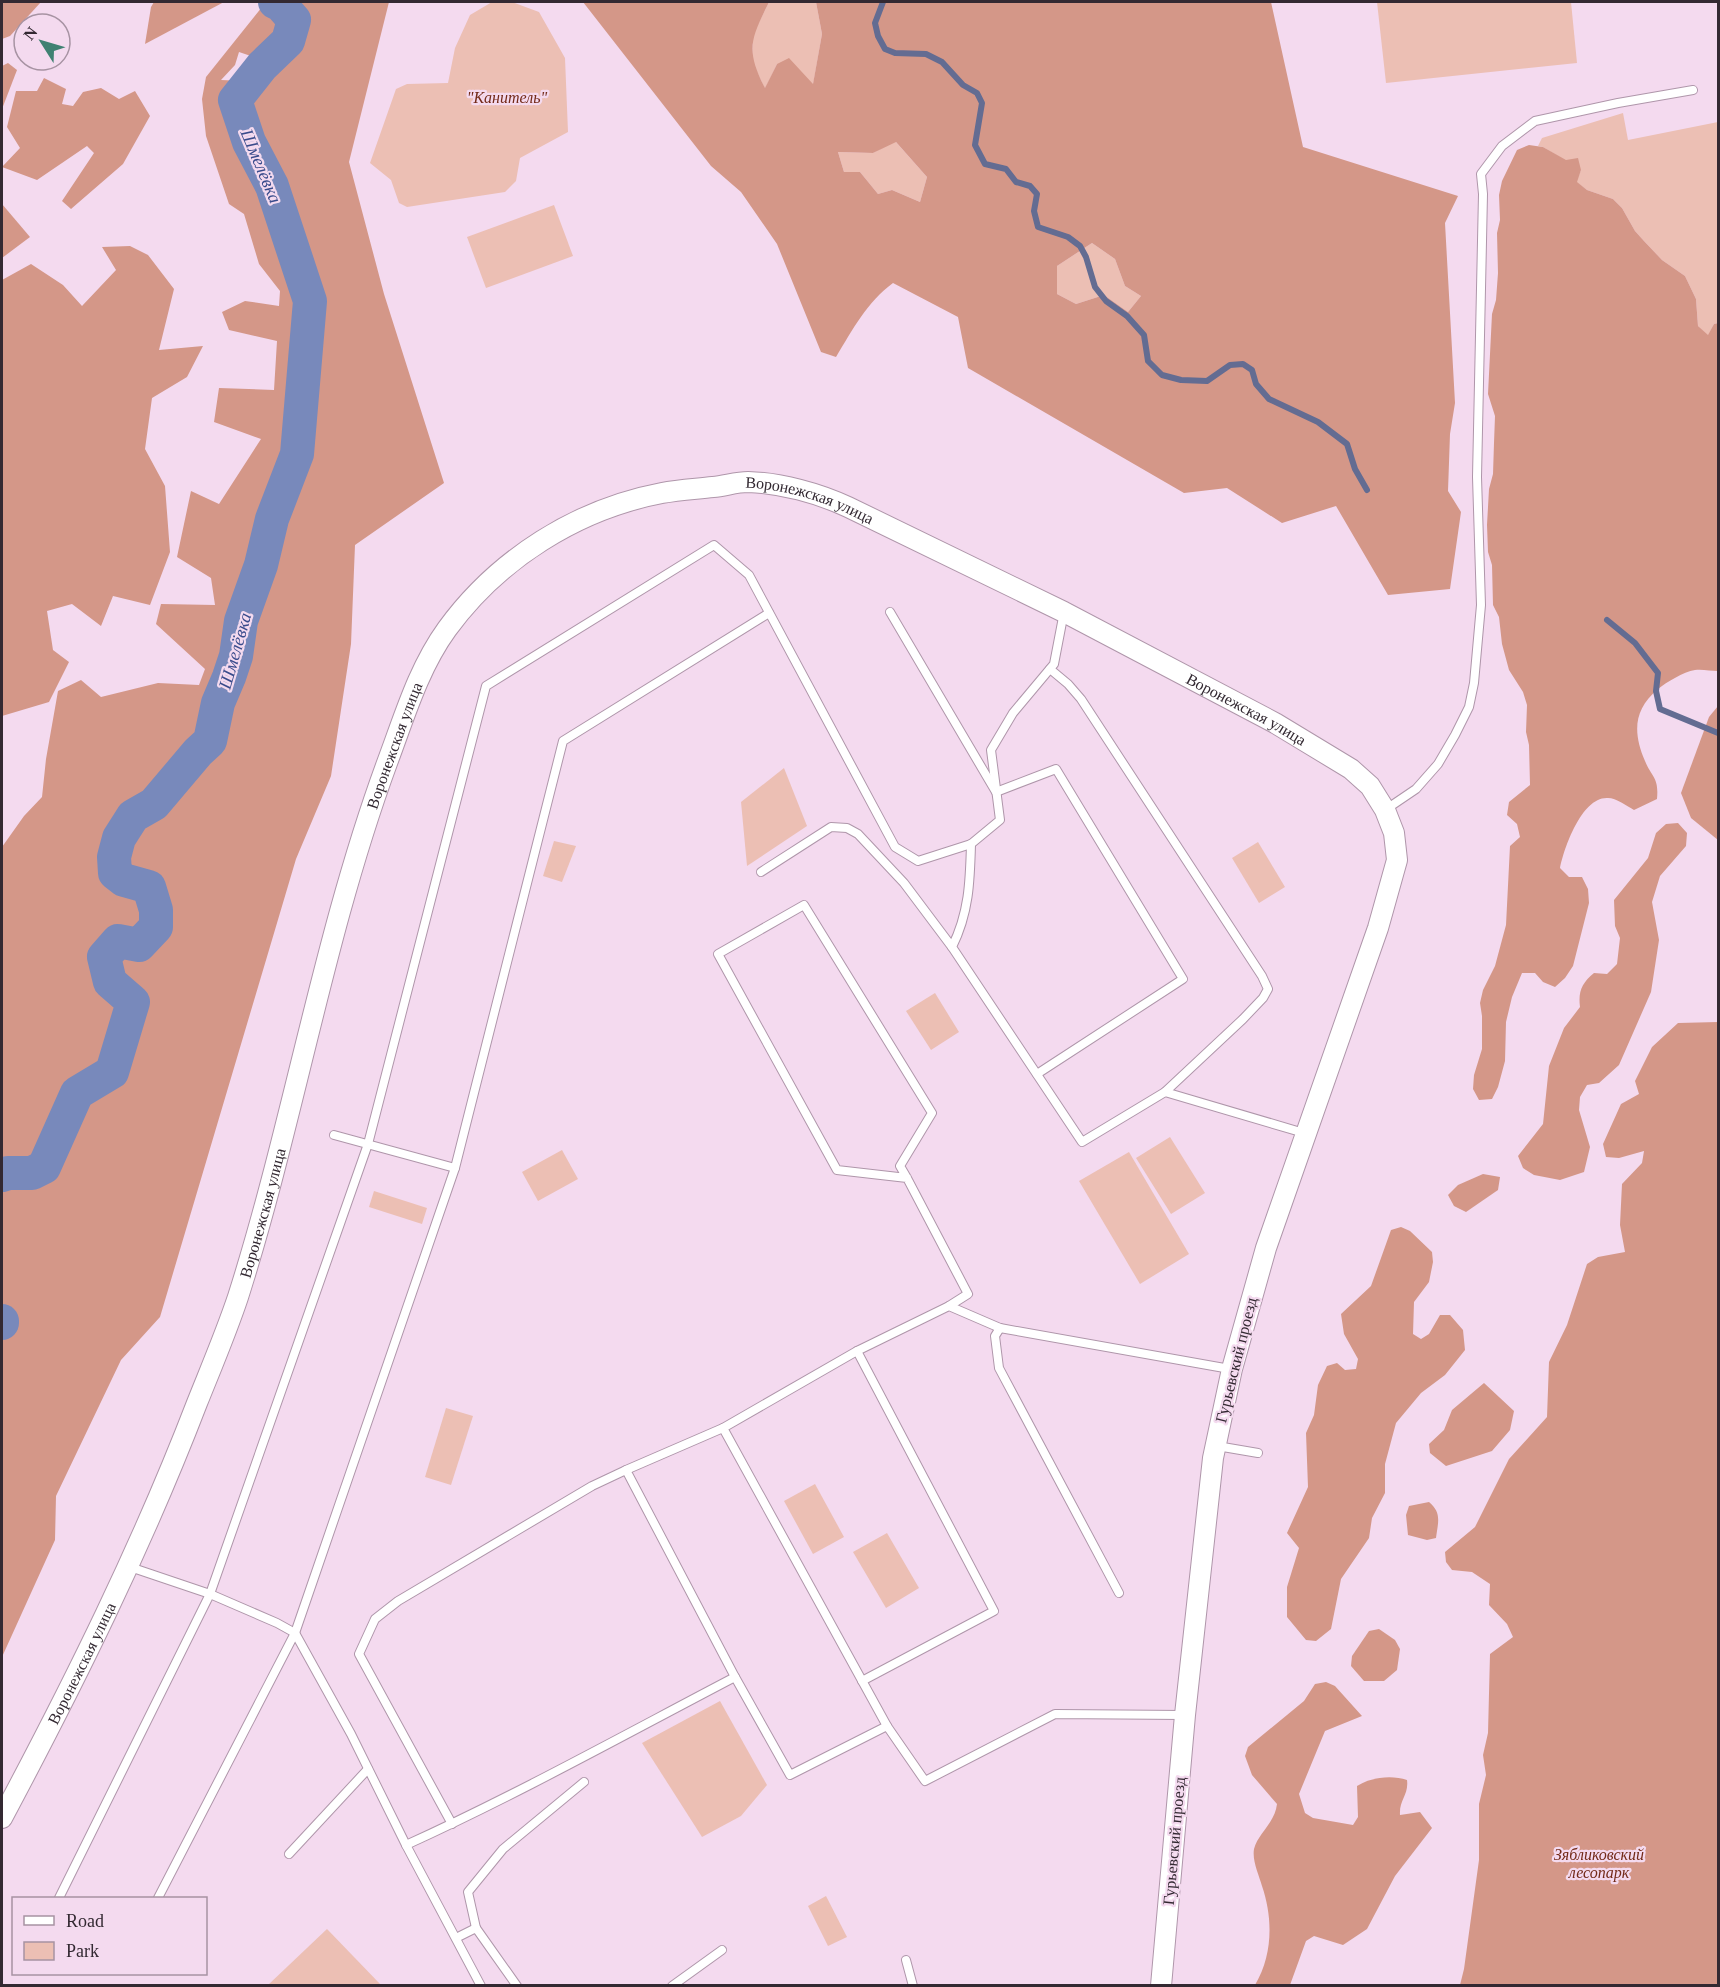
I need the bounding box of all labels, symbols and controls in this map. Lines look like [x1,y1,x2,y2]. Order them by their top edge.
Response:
north arrow [12,12,72,72]
text: N [20,23,41,43]
park label: "Канитель" [467,89,548,106]
water label: Шмелёвка [236,125,286,206]
street label: Воронежская улица [745,473,877,527]
water label: Шмелёвка [214,611,255,692]
street label: Воронежская улица [1184,670,1309,748]
street label: Воронежская улица [363,679,425,811]
street label: Воронежская улица [236,1146,288,1280]
street label: Гурьевский проезд [1212,1295,1261,1425]
street label: Воронежская улица [44,1599,118,1727]
street label: Гурьевский проезд [1160,1776,1189,1906]
park label: Зябликовский лесопарк [1554,1846,1644,1882]
legend [12,1897,207,1975]
text: Road [66,1911,104,1931]
text: Park [66,1941,99,1961]

